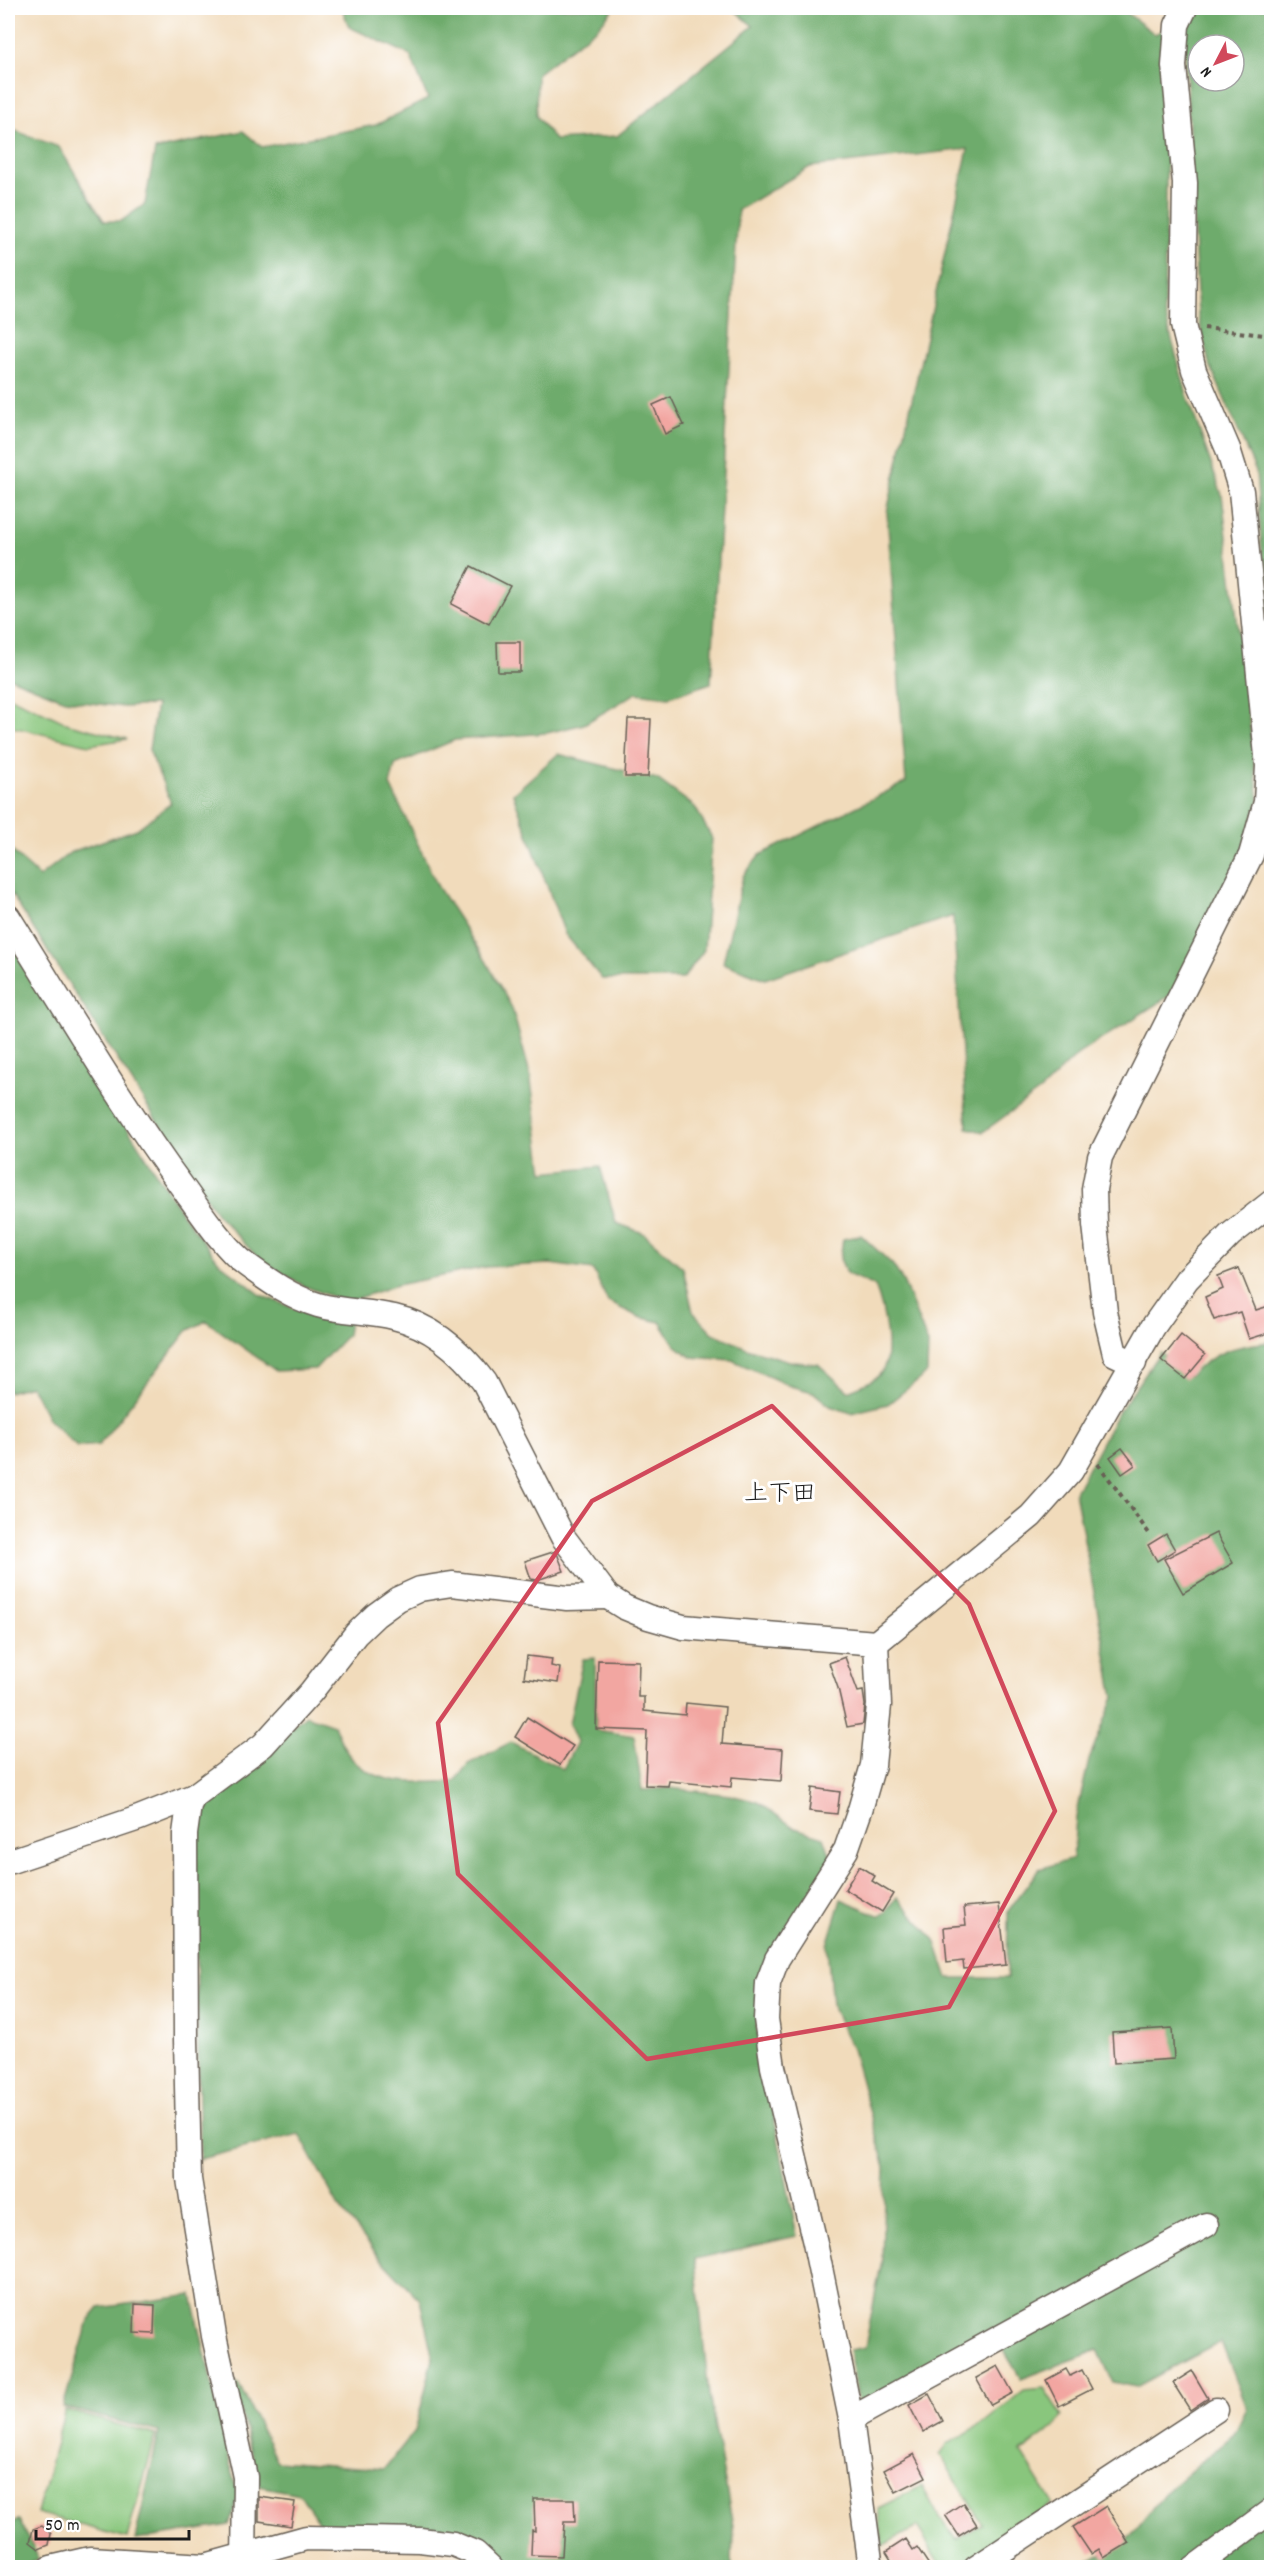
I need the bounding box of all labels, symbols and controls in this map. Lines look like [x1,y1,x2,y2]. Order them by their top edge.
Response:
north arrow [1186,33,1246,93]
text: N [1195,61,1218,82]
district label: 上下田 [744,1478,816,1512]
scale bar [36,2503,189,2541]
text: 50 m [45,2514,80,2539]

